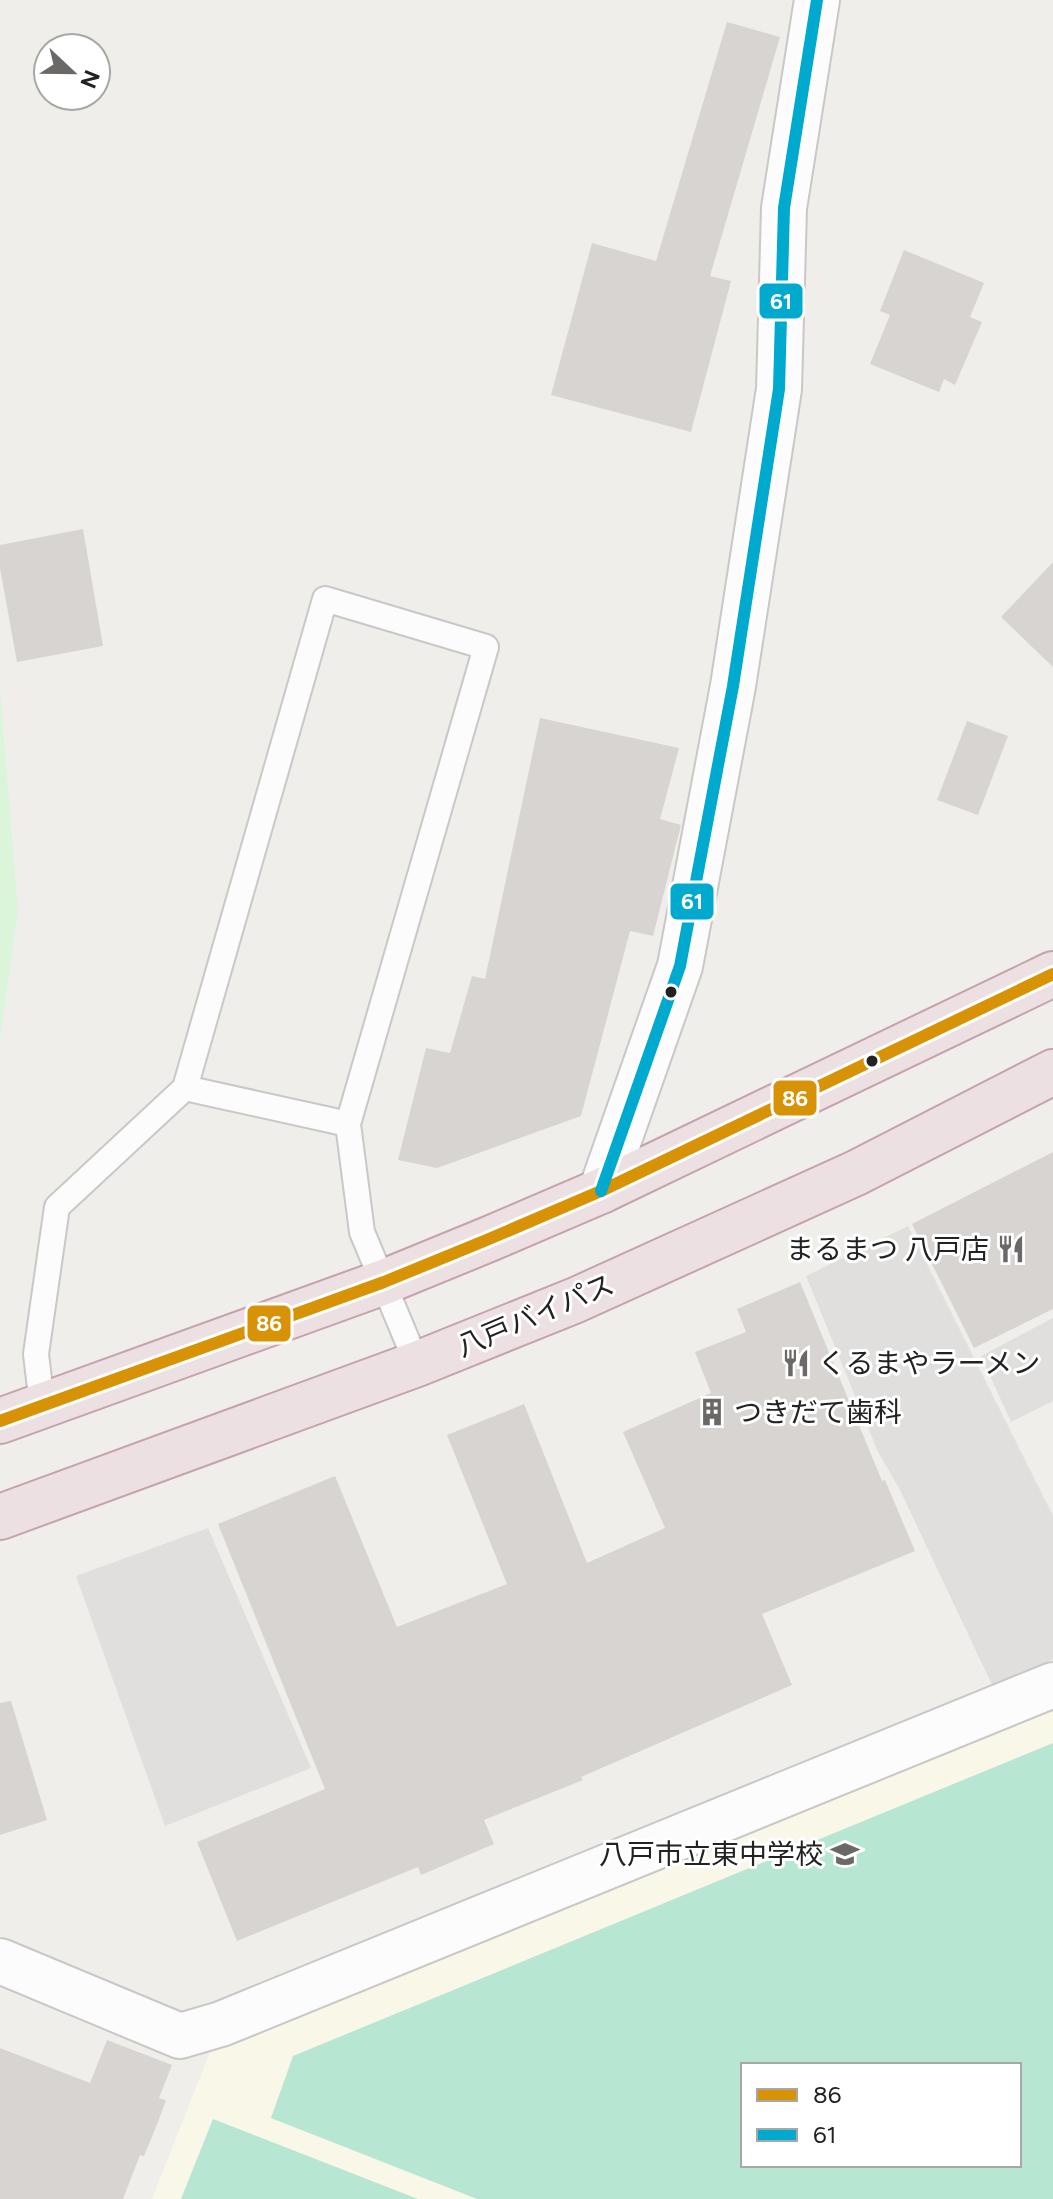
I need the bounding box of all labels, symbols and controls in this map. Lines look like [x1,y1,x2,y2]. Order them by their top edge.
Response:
north arrow [32,32,112,112]
text: N [74,66,106,92]
line badge: 61 [758,282,804,320]
text: 61 [770,288,792,315]
line badge: 61 [669,882,715,921]
text: 61 [681,888,703,915]
unlabelled marker [663,984,679,1000]
unlabelled marker [864,1053,880,1069]
line badge: 86 [772,1079,818,1117]
text: 86 [782,1085,808,1112]
place label: まるまつ 八戸店 [786,1232,989,1266]
restaurant icon: まるまつ 八戸店 [996,1234,1026,1264]
street label: 八戸バイパス [451,1267,619,1363]
line badge: 86 [246,1304,292,1343]
text: 86 [256,1310,282,1337]
place label: くるまやラーメン [818,1346,1040,1380]
restaurant icon: くるまやラーメン [781,1348,811,1378]
place label: つきだて歯科 [734,1395,902,1429]
building icon: つきだて歯科 [697,1397,727,1427]
place label: 八戸市立東中学校 [599,1837,823,1871]
school or university icon: 八戸市立東中学校 [830,1839,860,1869]
legend [741,2063,1021,2167]
text: 86 [813,2080,841,2109]
text: 61 [813,2120,837,2149]

